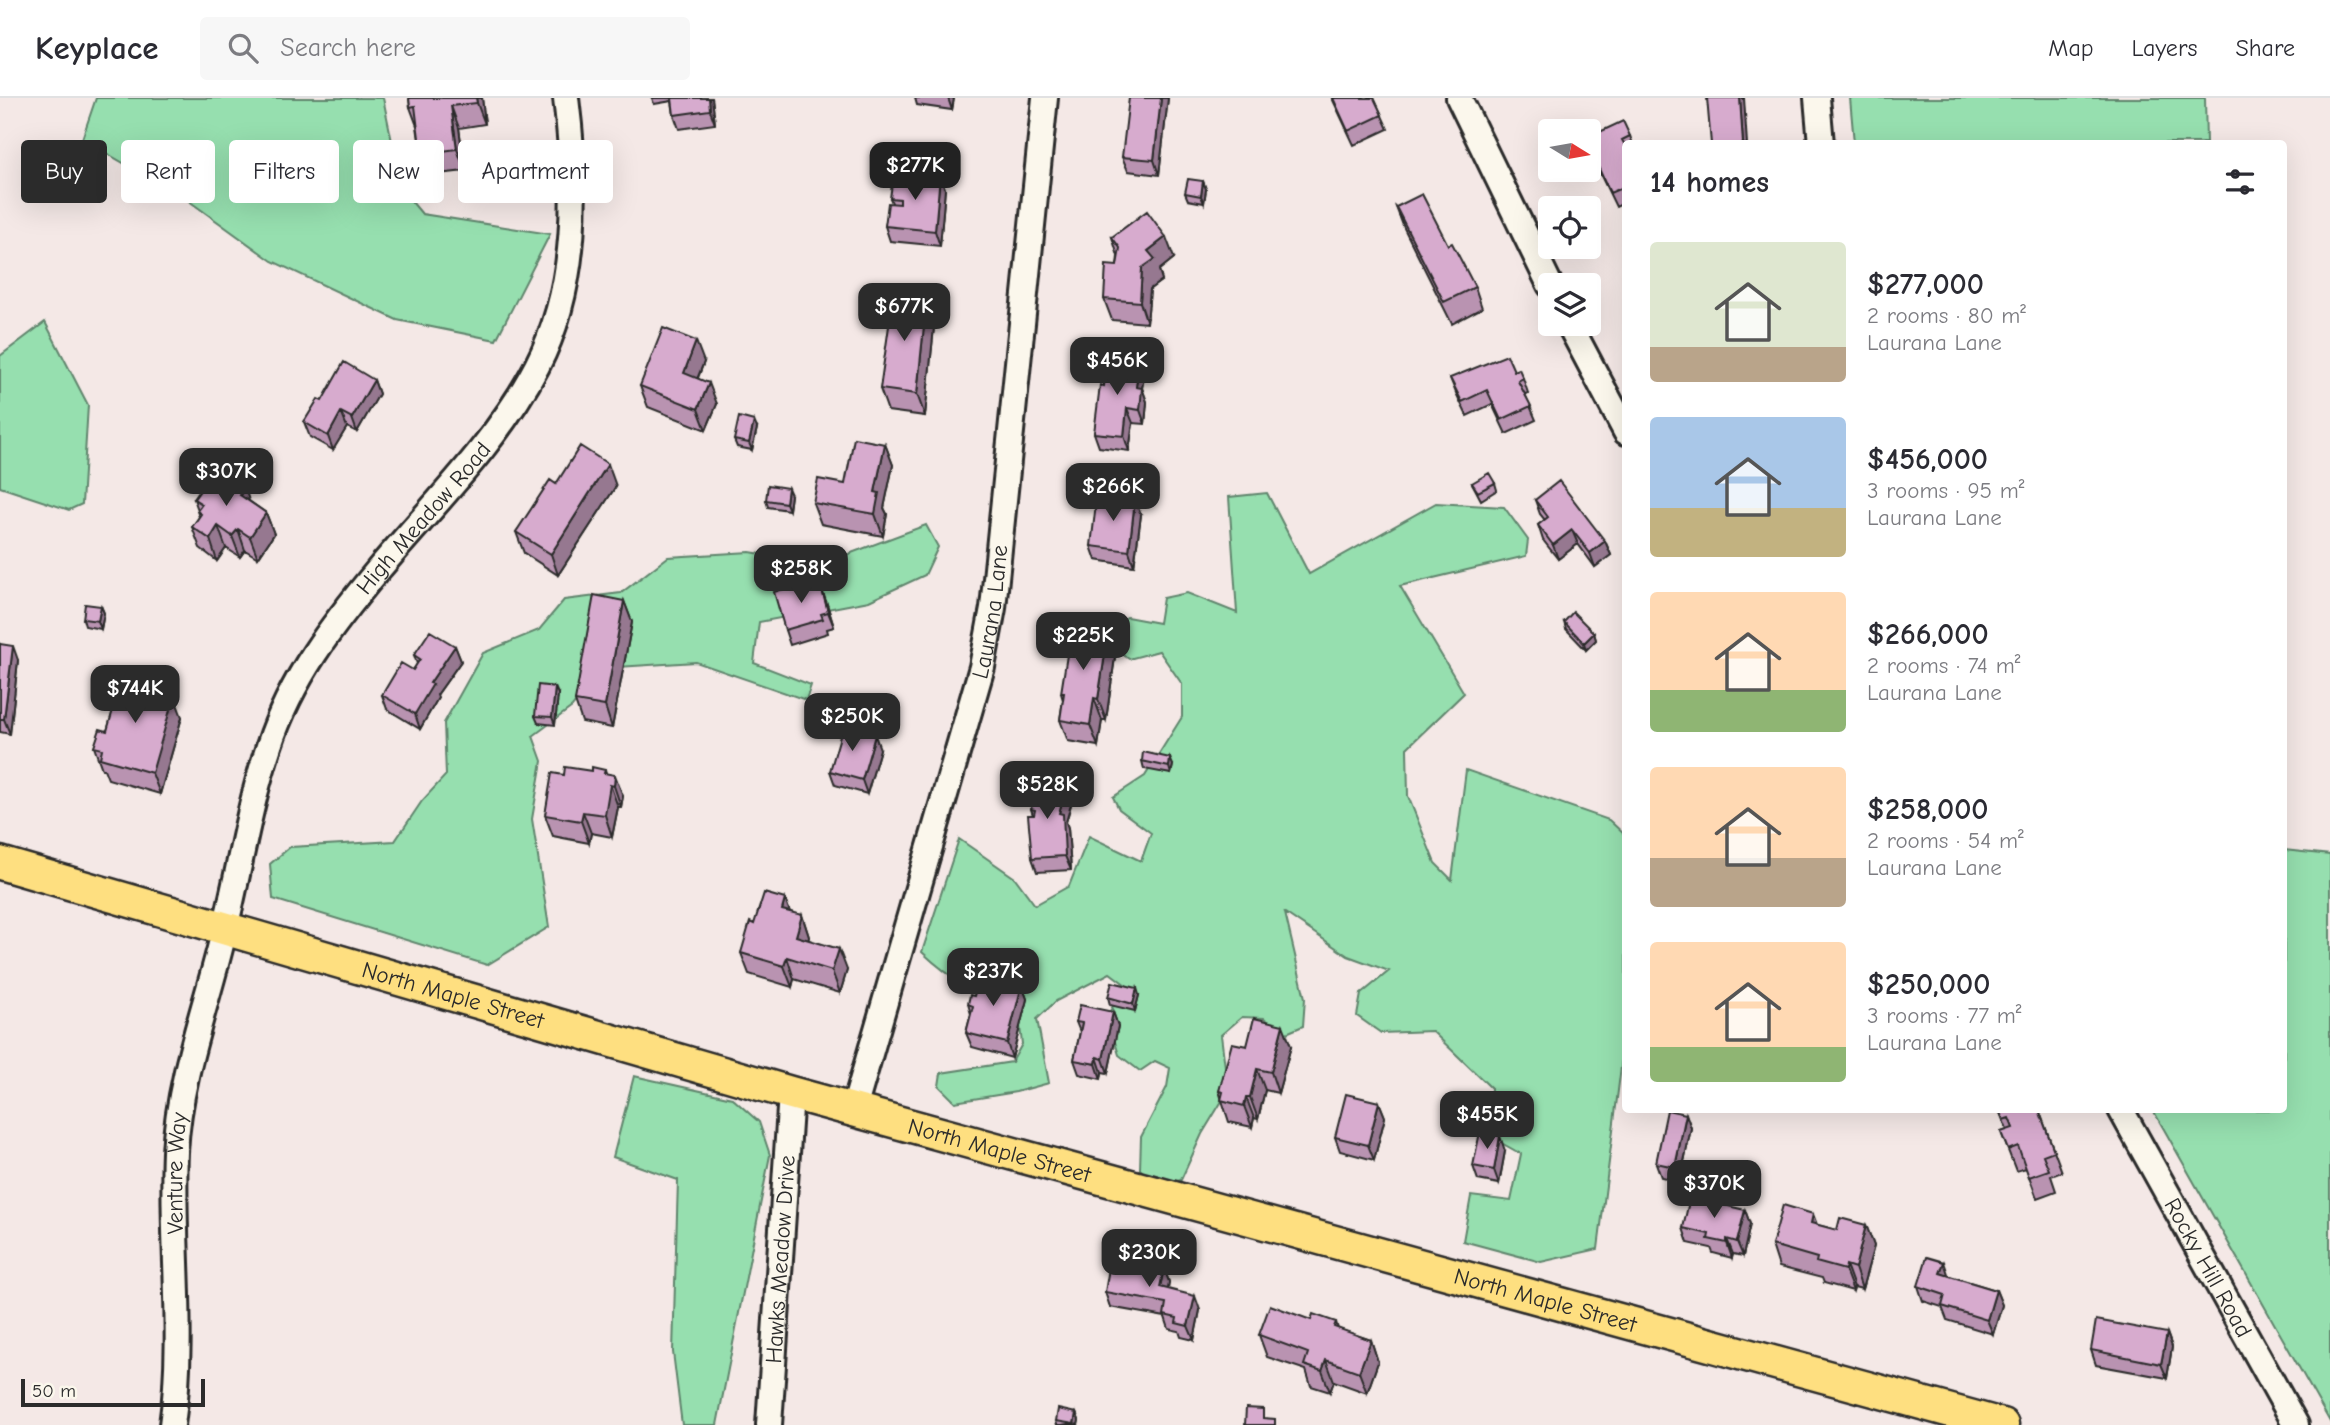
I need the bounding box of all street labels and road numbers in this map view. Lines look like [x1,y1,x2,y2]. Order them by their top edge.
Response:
street label: High Meadow Road [350,436,496,599]
street label: Laurana Lane [966,544,1013,682]
street label: North Maple Street [359,956,549,1034]
street label: Venture Way [161,1110,193,1235]
street label: North Maple Street [905,1112,1095,1188]
street label: Hawks Meadow Drive [760,1154,800,1364]
street label: Rocky Hill Road [2159,1193,2258,1342]
street label: North Maple Street [1451,1262,1641,1338]

